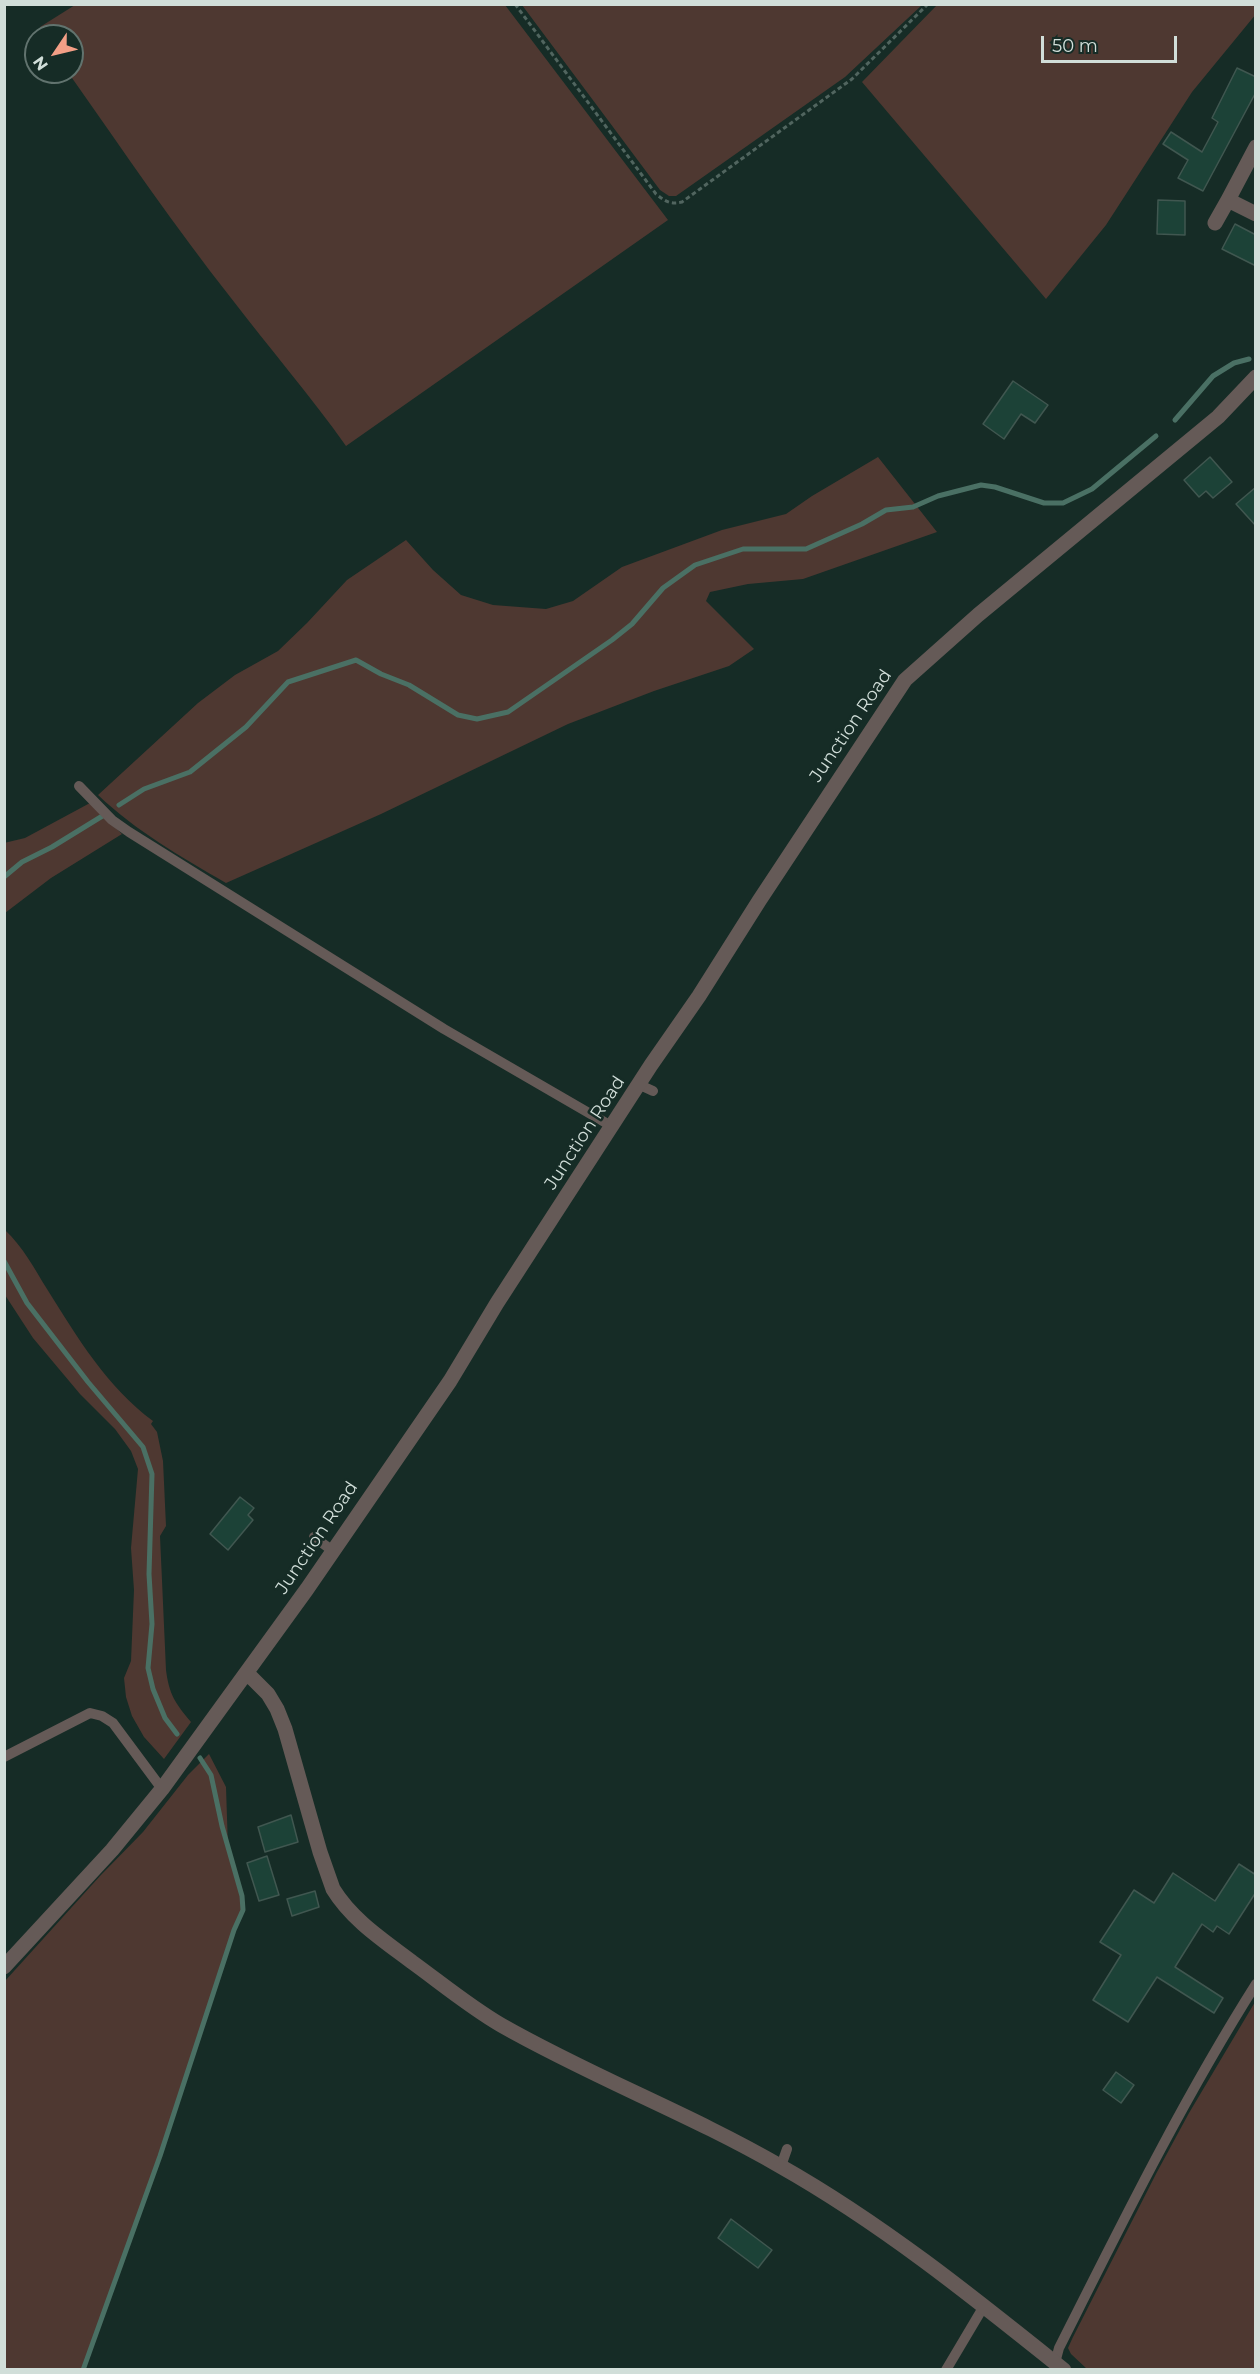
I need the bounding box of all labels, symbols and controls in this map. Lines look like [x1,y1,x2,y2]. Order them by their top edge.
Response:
north arrow [24,24,84,84]
scale bar [1044,24,1180,62]
text: 50 m [1052,35,1098,57]
text: N [29,53,52,74]
street label: Junction Road [805,666,897,786]
street label: Junction Road [540,1072,630,1194]
street label: Junction Road [271,1478,363,1598]

